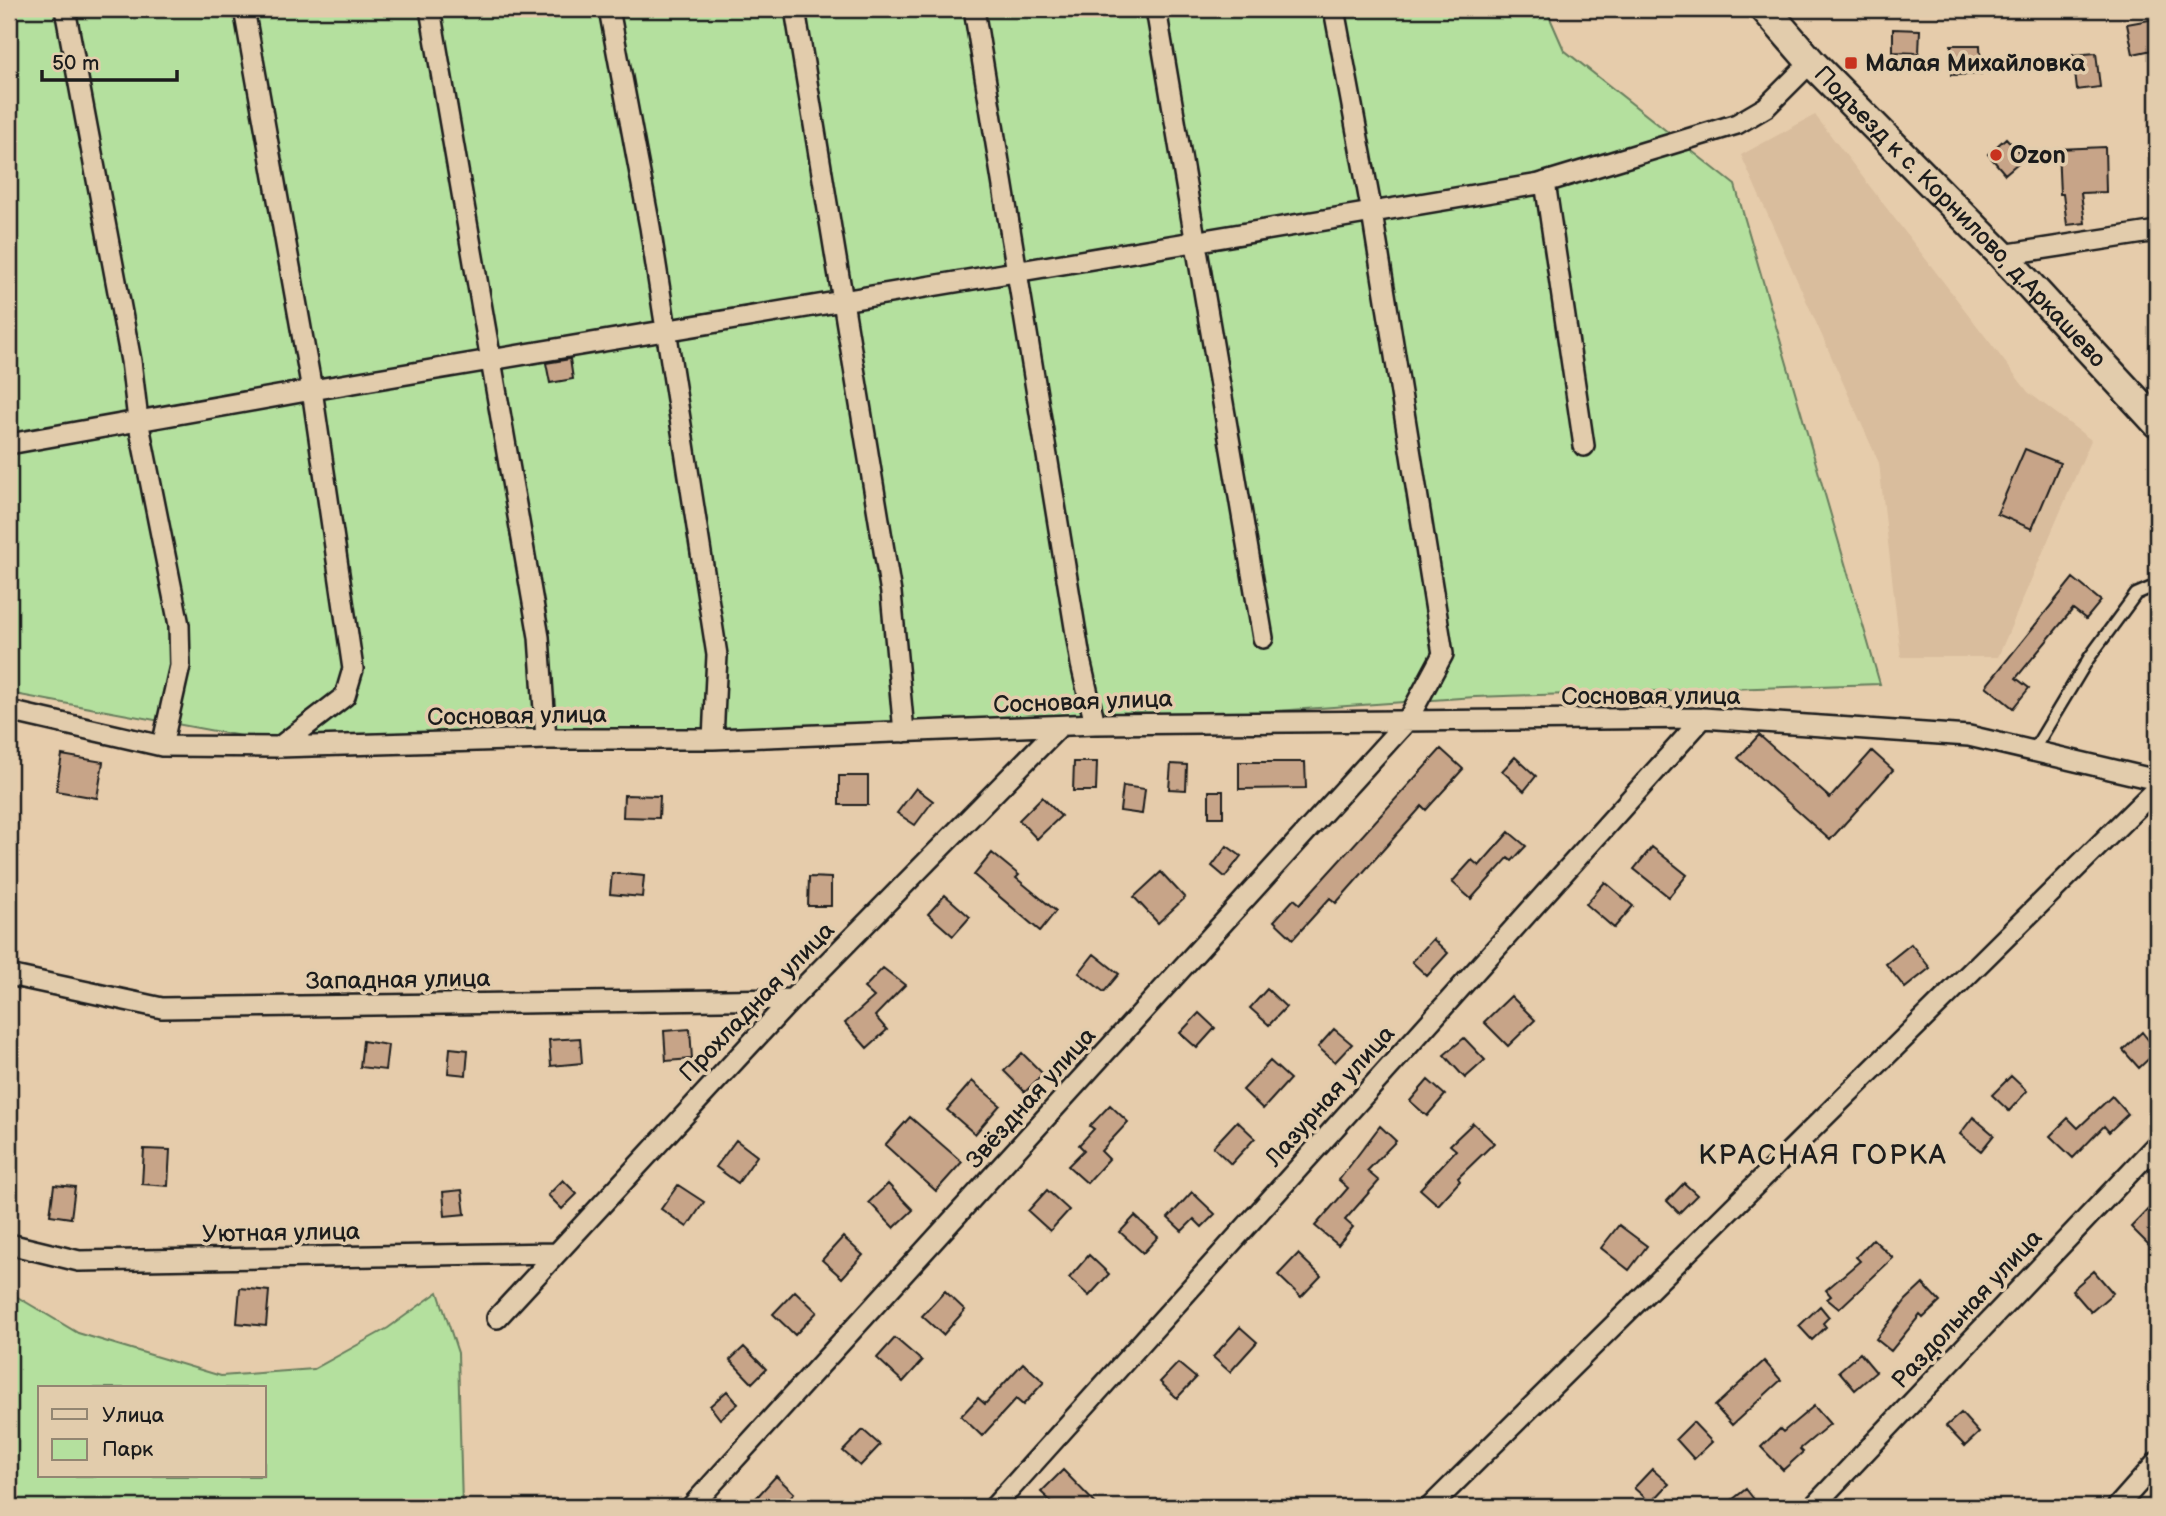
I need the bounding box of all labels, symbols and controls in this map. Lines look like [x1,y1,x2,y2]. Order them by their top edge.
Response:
scale bar [42,38,177,82]
place label: Малая Михайловка [1865,49,2086,78]
text: 50 m [52,51,99,76]
marker: Малая Михайловка [1843,55,1859,71]
street label: Подъезд к с. Корнилово, д.Аркашево [1808,60,2112,373]
place label: Ozon [2010,141,2066,170]
marker: Ozon [1988,147,2004,163]
street label: Сосновая улица [1561,682,1741,711]
street label: Сосновая улица [993,684,1173,720]
street label: Сосновая улица [427,700,607,732]
street label: Прохладная улица [673,916,841,1088]
street label: Западная улица [305,964,491,996]
street label: Лазурная улица [1258,1020,1401,1173]
street label: Звёздная улица [960,1021,1102,1175]
district label: КРАСНАЯ ГОРКА [1698,1139,1948,1172]
street label: Уютная улица [202,1217,360,1249]
street label: Раздольная улица [1886,1223,2048,1395]
legend [38,1386,266,1478]
text: Улица [102,1403,165,1428]
text: Парк [102,1437,153,1462]

